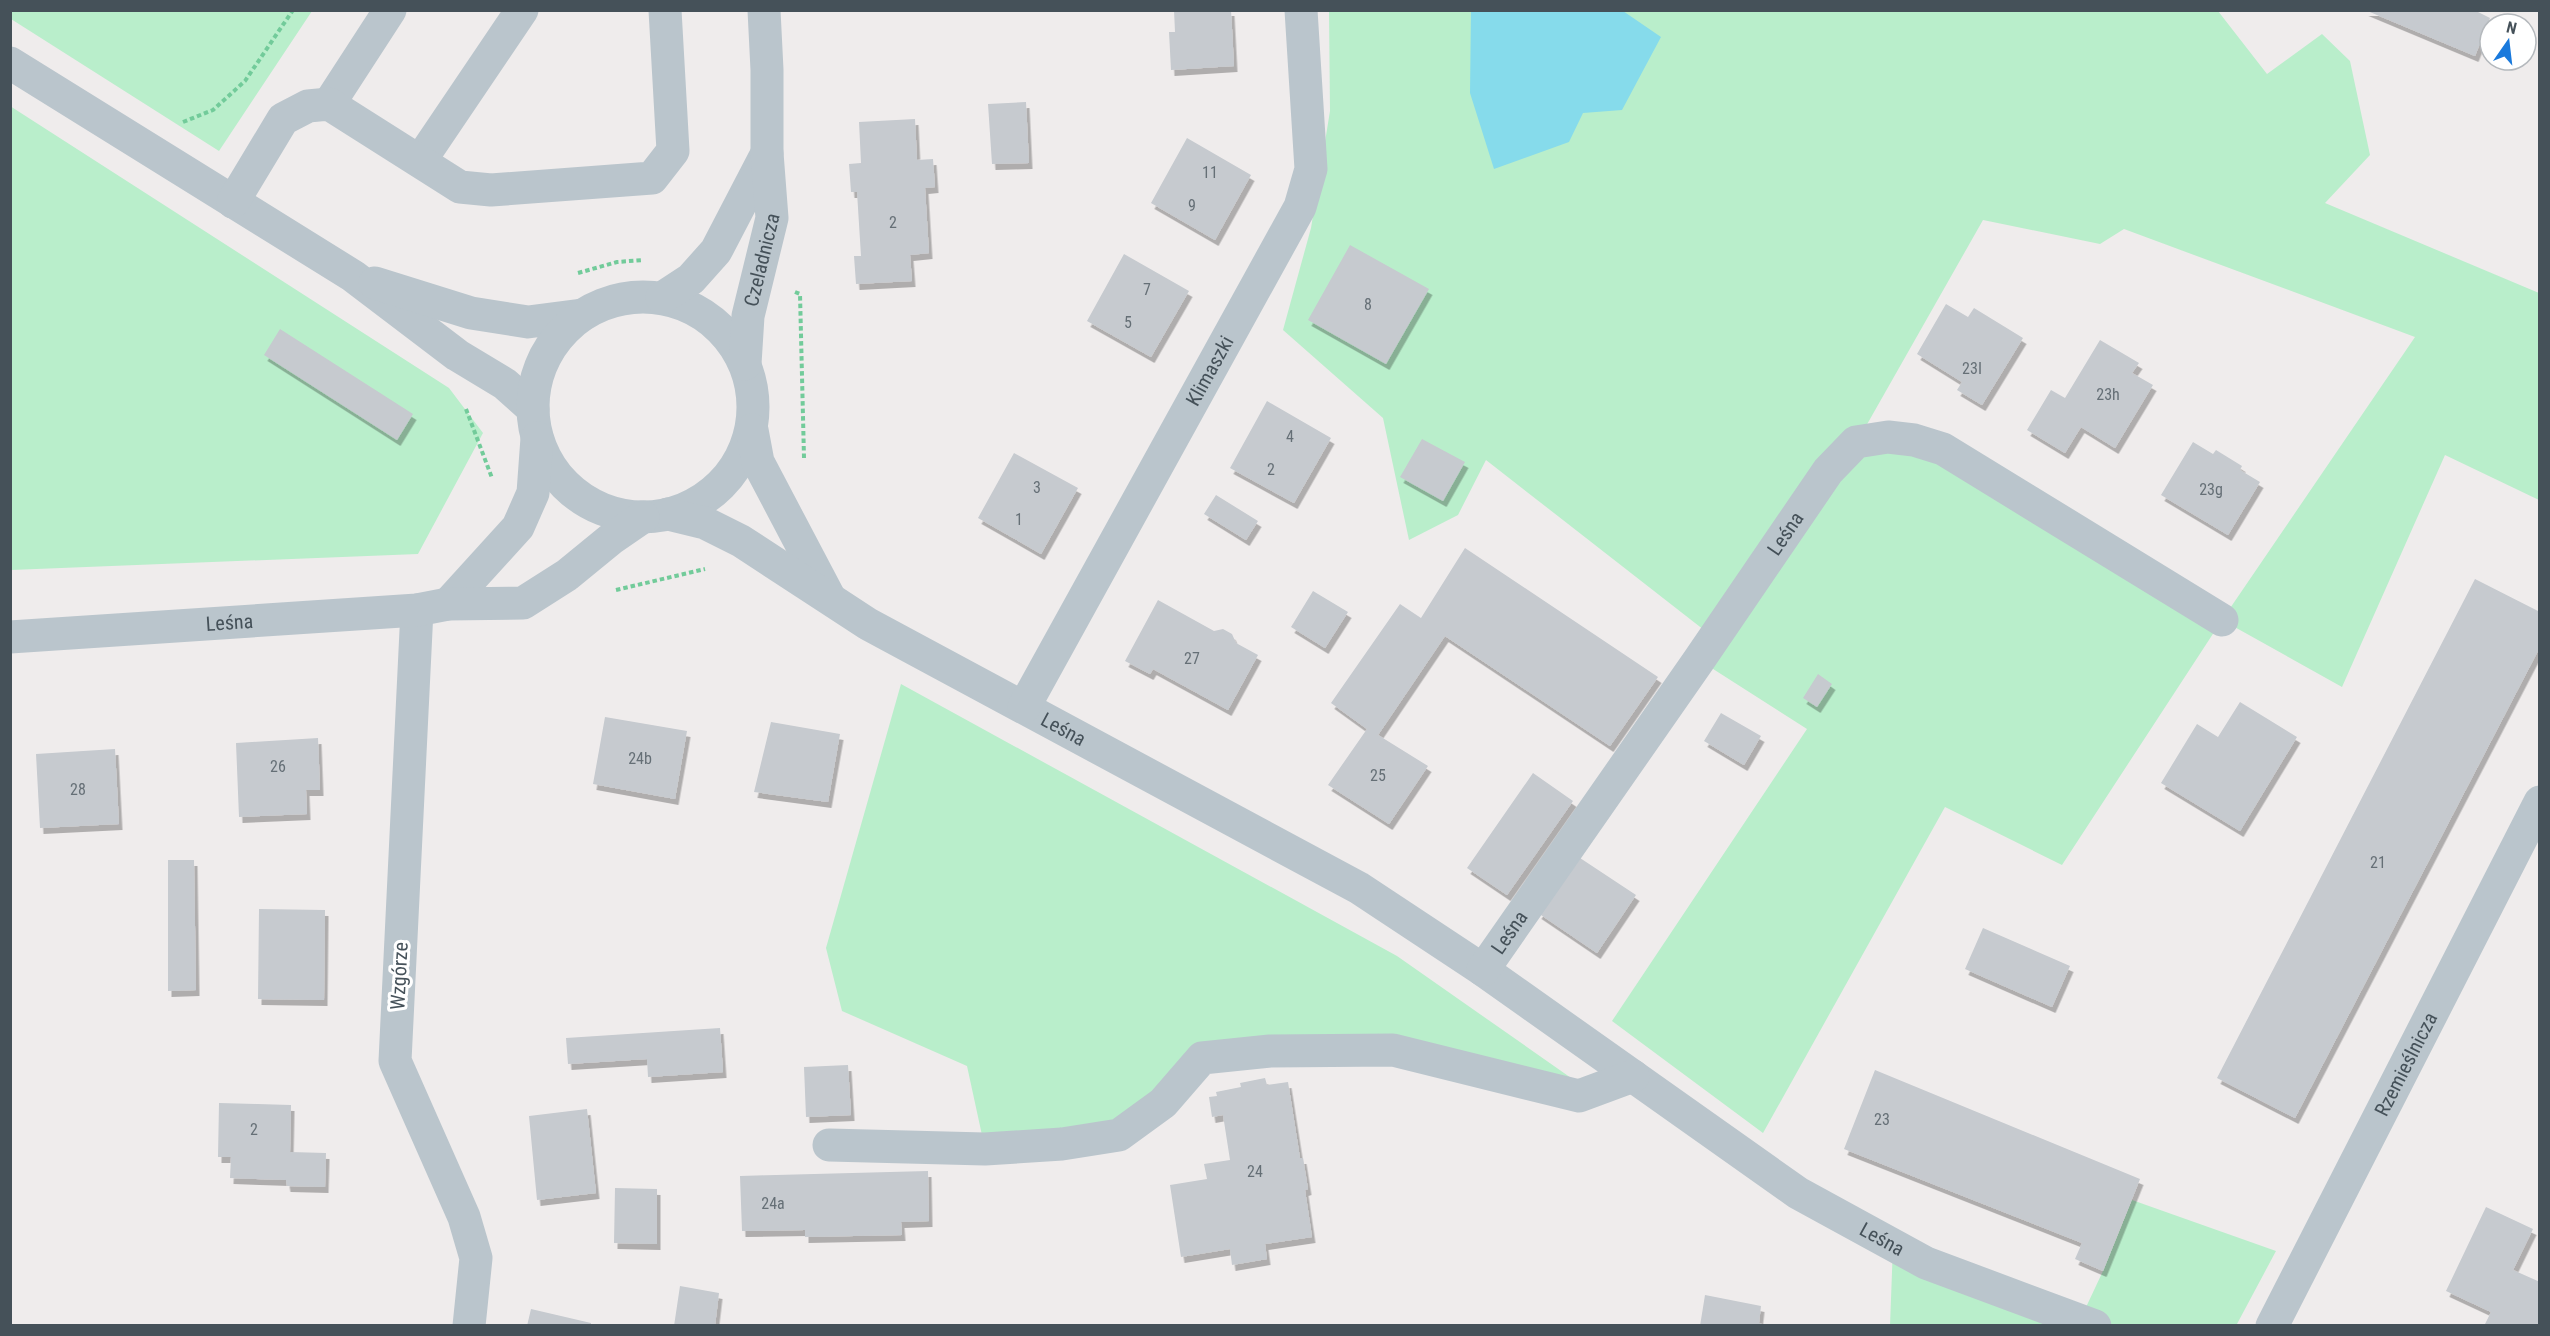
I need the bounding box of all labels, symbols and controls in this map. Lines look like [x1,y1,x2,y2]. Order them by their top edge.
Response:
north arrow [2478,12,2538,72]
text: N [2504,18,2519,38]
house number: 11 [1202,163,1218,182]
house number: 9 [1188,196,1196,215]
street label: Czeladnicza [739,211,785,309]
house number: 2 [889,213,897,232]
house number: 7 [1143,280,1151,299]
house number: 8 [1364,295,1372,314]
house number: 5 [1124,313,1132,332]
street label: Klimaszki [1181,332,1239,410]
house number: 23I [1962,359,1982,378]
house number: 23h [2096,385,2120,404]
house number: 4 [1286,427,1294,446]
house number: 2 [1267,460,1275,479]
house number: 3 [1033,478,1041,497]
house number: 23g [2199,480,2223,499]
street label: Leśna [1762,507,1809,560]
house number: 1 [1015,510,1023,529]
street label: Leśna [205,609,254,636]
house number: 27 [1184,649,1200,668]
street label: Leśna [1037,707,1090,751]
house number: 24b [628,749,652,768]
house number: 26 [270,757,286,776]
house number: 25 [1370,766,1386,785]
house number: 28 [70,780,86,799]
house number: 21 [2370,853,2386,872]
street label: Leśna [1486,906,1533,959]
street label: Wzgórze [385,941,413,1011]
street label: Rzemieślnicza [2369,1008,2442,1120]
house number: 23 [1874,1110,1890,1129]
house number: 2 [250,1120,258,1139]
house number: 24 [1247,1162,1263,1181]
house number: 24a [761,1194,785,1213]
street label: Leśna [1856,1217,1909,1261]

